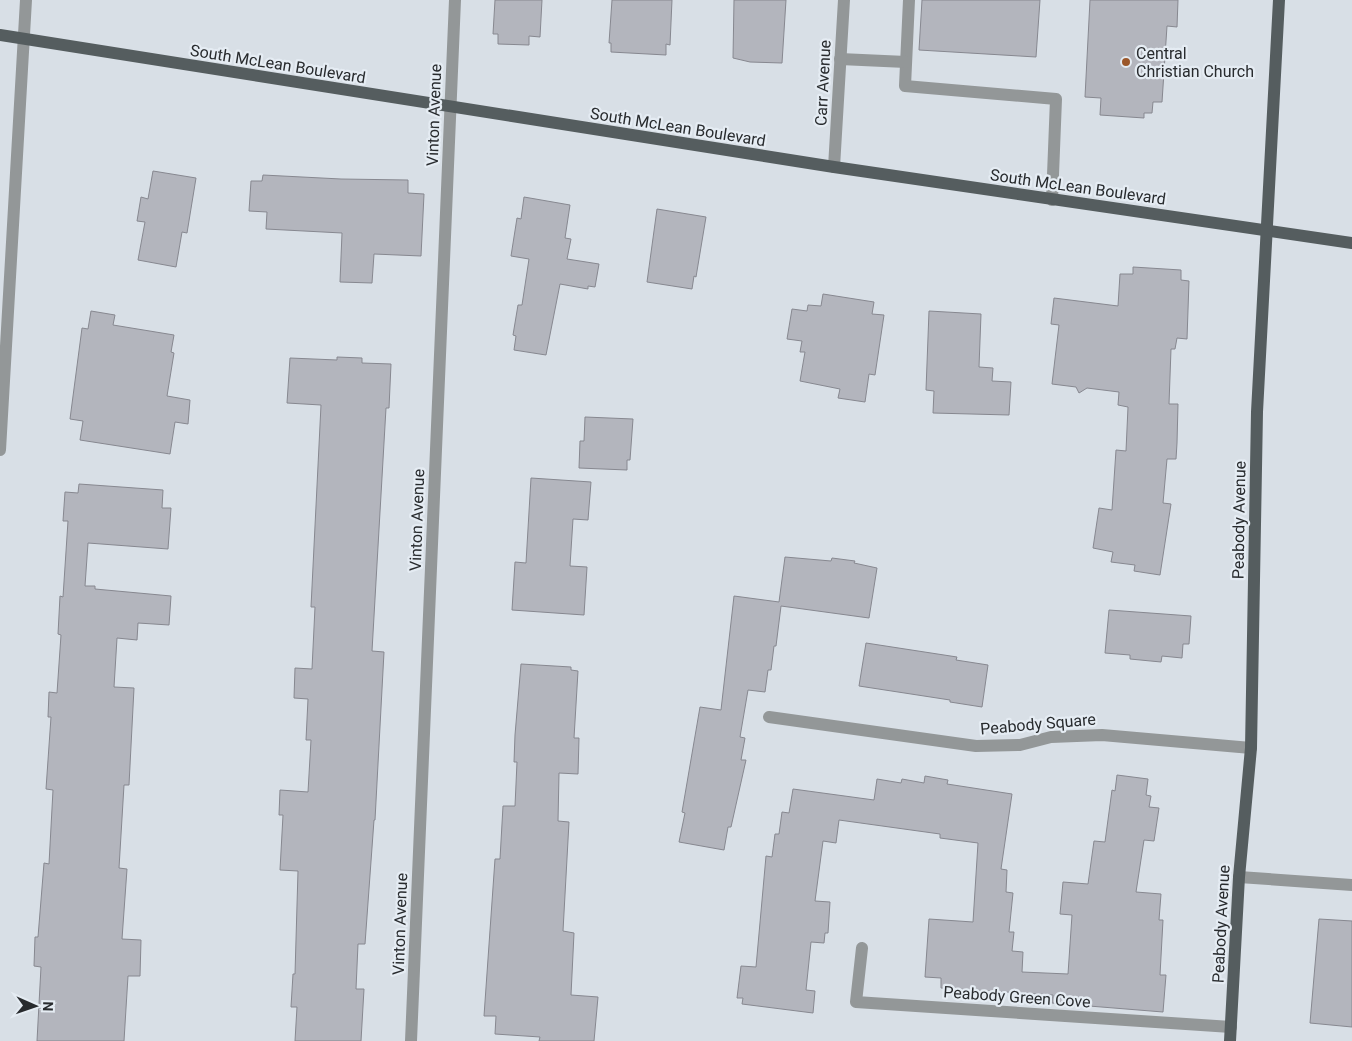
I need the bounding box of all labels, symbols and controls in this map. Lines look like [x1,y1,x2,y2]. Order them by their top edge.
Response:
street label: Carr Avenue [811,39,835,127]
street label: South McLean Boulevard [189,41,367,87]
place label: Central Christian Church [1136,44,1254,81]
marker: Central Christian Church [1120,56,1132,68]
street label: Vinton Avenue [423,64,445,166]
street label: South McLean Boulevard [589,104,767,150]
street label: South McLean Boulevard [989,165,1167,209]
street label: Peabody Avenue [1228,461,1250,579]
street label: Vinton Avenue [406,469,428,571]
street label: Peabody Square [980,709,1096,739]
street label: Peabody Avenue [1208,864,1234,984]
street label: Vinton Avenue [389,873,411,975]
north arrow [10,981,60,1031]
street label: Peabody Green Cove [943,982,1091,1012]
text: N [40,1001,56,1012]

